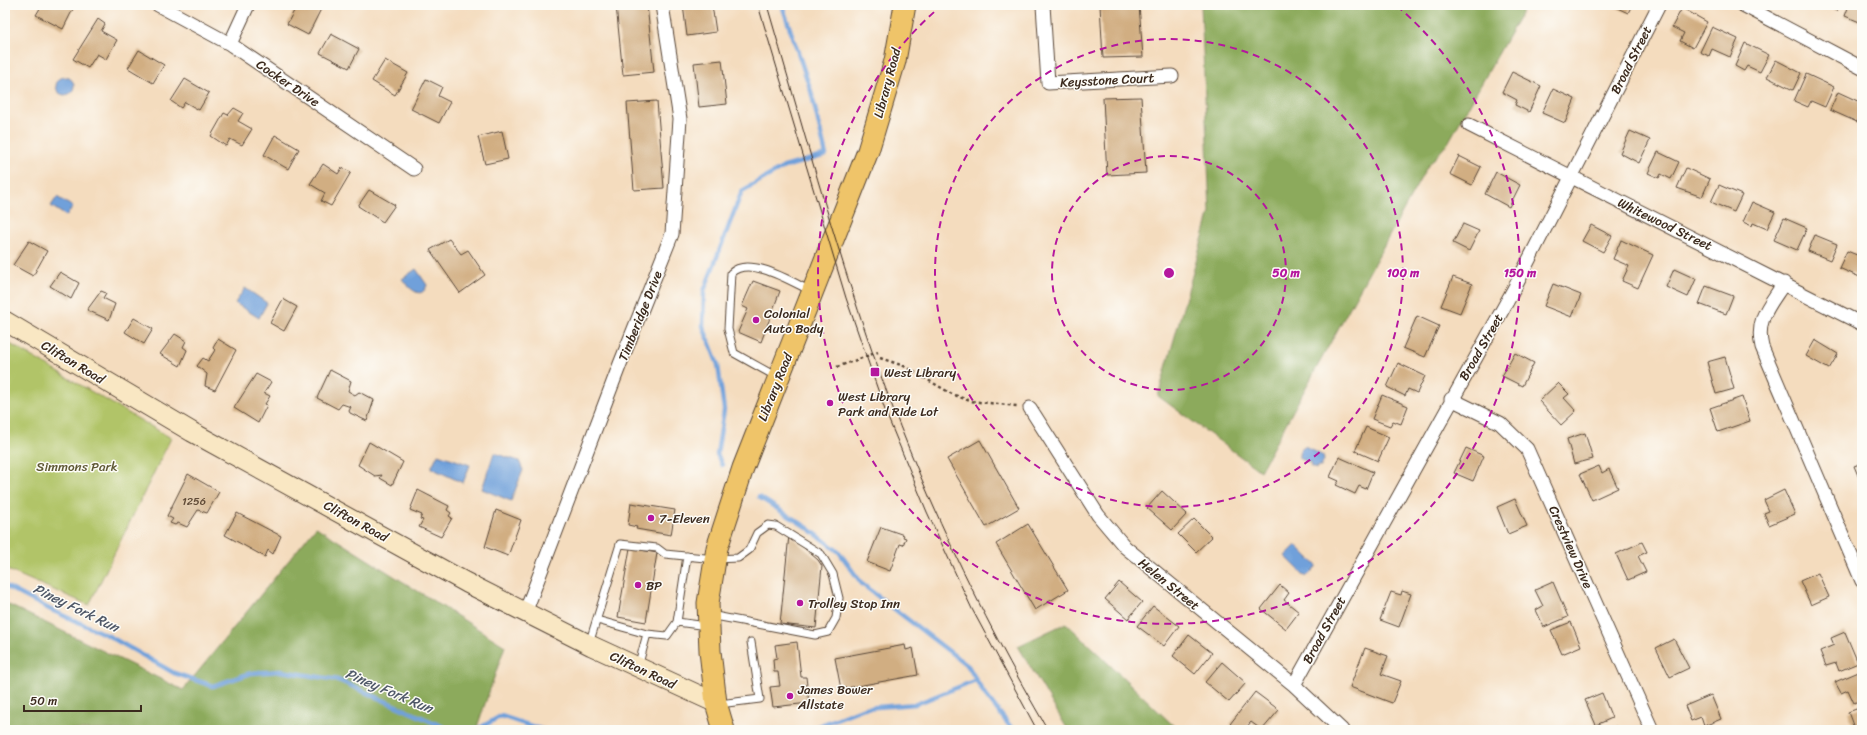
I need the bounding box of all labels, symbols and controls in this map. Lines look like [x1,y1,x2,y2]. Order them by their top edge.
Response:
street label: Broad Street [1604,21,1658,98]
street label: Library Road [867,44,908,121]
street label: Cocker Drive [251,53,325,113]
street label: Keysstone Court [1059,66,1155,94]
street label: Whitewood Street [1614,191,1717,257]
text: 50 m [1272,262,1300,284]
text: 100 m [1387,262,1420,284]
text: 150 m [1504,262,1537,284]
centre of rings [1162,266,1176,280]
street label: Timberidge Drive [611,267,669,365]
place label: Colonial Auto Body [763,302,824,340]
street label: Broad Street [1452,309,1510,385]
marker: Colonial Auto Body [751,315,761,325]
street label: Clifton Road [37,334,110,391]
street label: Library Road [751,348,800,425]
place label: West Library [884,361,956,384]
marker: West Library [869,366,881,378]
place label: West Library Park and Ride Lot [838,385,939,423]
marker: West Library Park and Ride Lot [825,398,835,408]
park label: Simmons Park [36,455,118,478]
house number: 1256 [182,492,206,511]
street label: Clifton Road [319,494,394,549]
street label: Crestview Drive [1542,502,1600,593]
place label: 7-Eleven [659,507,710,530]
marker: 7-Eleven [646,513,656,523]
street label: Helen Street [1133,552,1205,616]
place label: BP [646,574,662,597]
water label: Piney Fork Run [29,576,124,640]
marker: BP [633,580,643,590]
place label: Trolley Stop Inn [808,592,900,615]
street label: Broad Street [1296,592,1352,668]
marker: Trolley Stop Inn [795,598,805,608]
street label: Clifton Road [606,645,681,696]
water label: Piney Fork Run [341,661,438,721]
place label: James Bower Allstate [797,678,873,716]
scale bar [24,687,141,713]
text: 50 m [30,690,57,712]
marker: James Bower Allstate [785,691,795,701]

